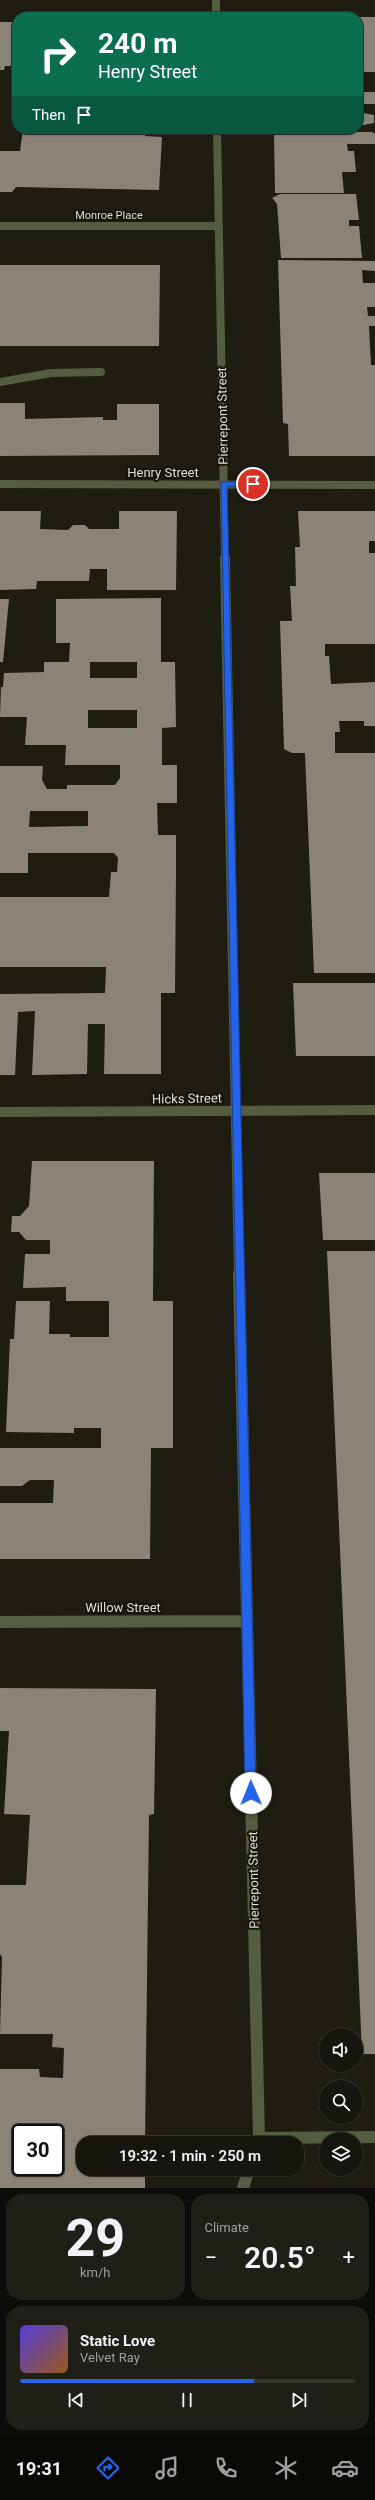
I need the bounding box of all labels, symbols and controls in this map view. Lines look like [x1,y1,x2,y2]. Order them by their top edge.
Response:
text: 240 m [98,27,177,60]
icon: right [32,28,84,80]
text: Henry Street [98,61,197,82]
icon: arrive [73,104,95,126]
text: Then [32,106,65,124]
street label: Monroe Place [75,209,143,222]
street label: Pierrepont Street [214,367,231,465]
street label: Henry Street [127,465,199,480]
pin [236,467,270,501]
icon: arrive [242,473,264,495]
street label: Hicks Street [152,1090,222,1107]
street label: Willow Street [85,1600,161,1615]
position arrow [230,1772,272,1814]
street label: Pierrepont Street [245,1831,262,1929]
map controls [319,2028,363,2176]
button: sound [319,2028,363,2072]
button: search [319,2080,363,2124]
speed limit sign: 30 [12,2124,64,2176]
button: layers [319,2132,363,2176]
text: 19:32 · 1 min · 250 m [119,2147,261,2165]
text: 29 [65,2208,125,2269]
text: Climate [205,2220,249,2235]
text: 20.5° [244,2240,316,2275]
text: − [205,2245,217,2270]
text: + [343,2245,355,2270]
text: km/h [80,2265,111,2280]
text: Static Love [80,2332,155,2350]
text: Velvet Ray [80,2350,140,2365]
icon: previous [65,2389,87,2411]
icon: pause [176,2389,198,2411]
icon: next [288,2389,310,2411]
icon: directions [94,2454,122,2482]
icon: music [153,2454,181,2482]
icon: phone [212,2454,240,2482]
icon: climate [272,2454,300,2482]
icon: car [331,2454,359,2482]
text: 19:31 [16,2458,62,2479]

